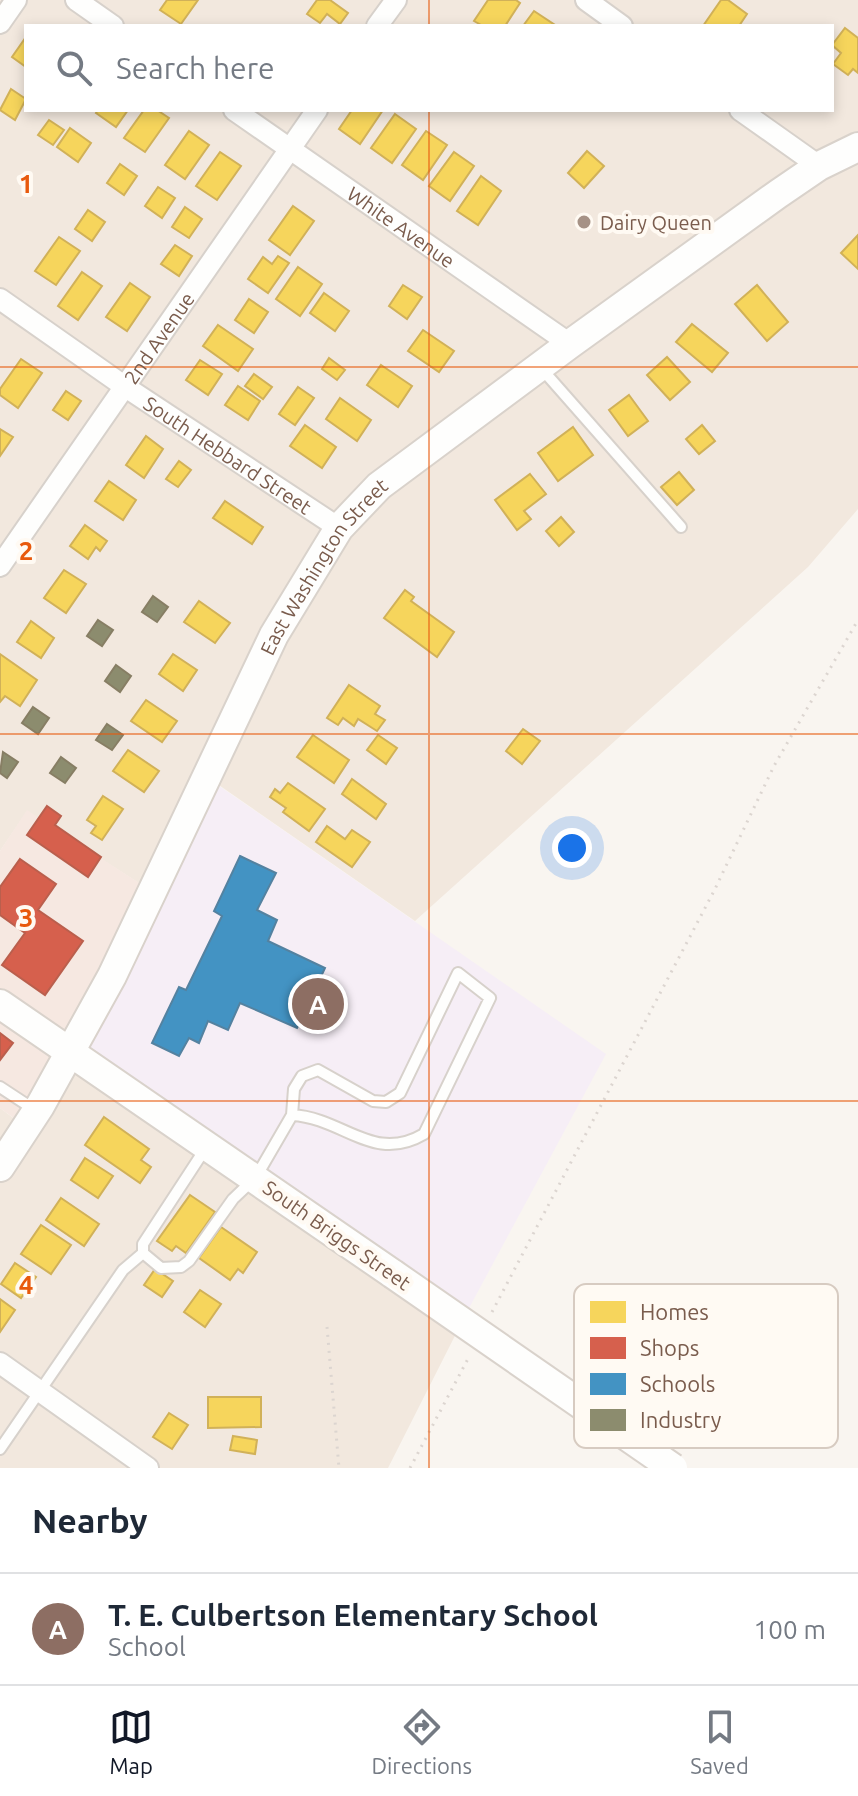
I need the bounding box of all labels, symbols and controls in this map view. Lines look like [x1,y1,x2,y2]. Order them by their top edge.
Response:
search box [24,24,834,112]
icon: search [52,46,96,90]
text: Search here [116,51,275,85]
text: 1 [19,169,33,198]
street label: White Avenue [343,181,460,272]
place label: Dairy Queen [600,211,712,234]
marker: Dairy Queen [575,213,593,231]
street label: 2nd Avenue [119,287,198,388]
street label: South Hebbard Street [140,391,316,518]
street label: East Washington Street [255,473,392,658]
text: 2 [19,536,33,565]
your location [552,828,592,868]
text: 3 [19,903,33,932]
pin: A [292,974,344,1034]
street label: South Briggs Street [259,1175,415,1295]
text: 4 [19,1270,33,1299]
legend [574,1284,838,1448]
text: Homes [640,1299,709,1324]
text: Shops [640,1335,699,1360]
text: Schools [640,1371,715,1396]
text: Industry [640,1407,722,1432]
text: Nearby [32,1501,147,1539]
text: T. E. Culbertson Elementary School [108,1598,598,1632]
text: A [49,1615,67,1644]
text: 100 m [754,1615,826,1644]
text: School [108,1632,186,1661]
tab: Map [109,1705,153,1778]
tab: Directions [371,1705,472,1778]
tab: Saved [690,1705,749,1778]

